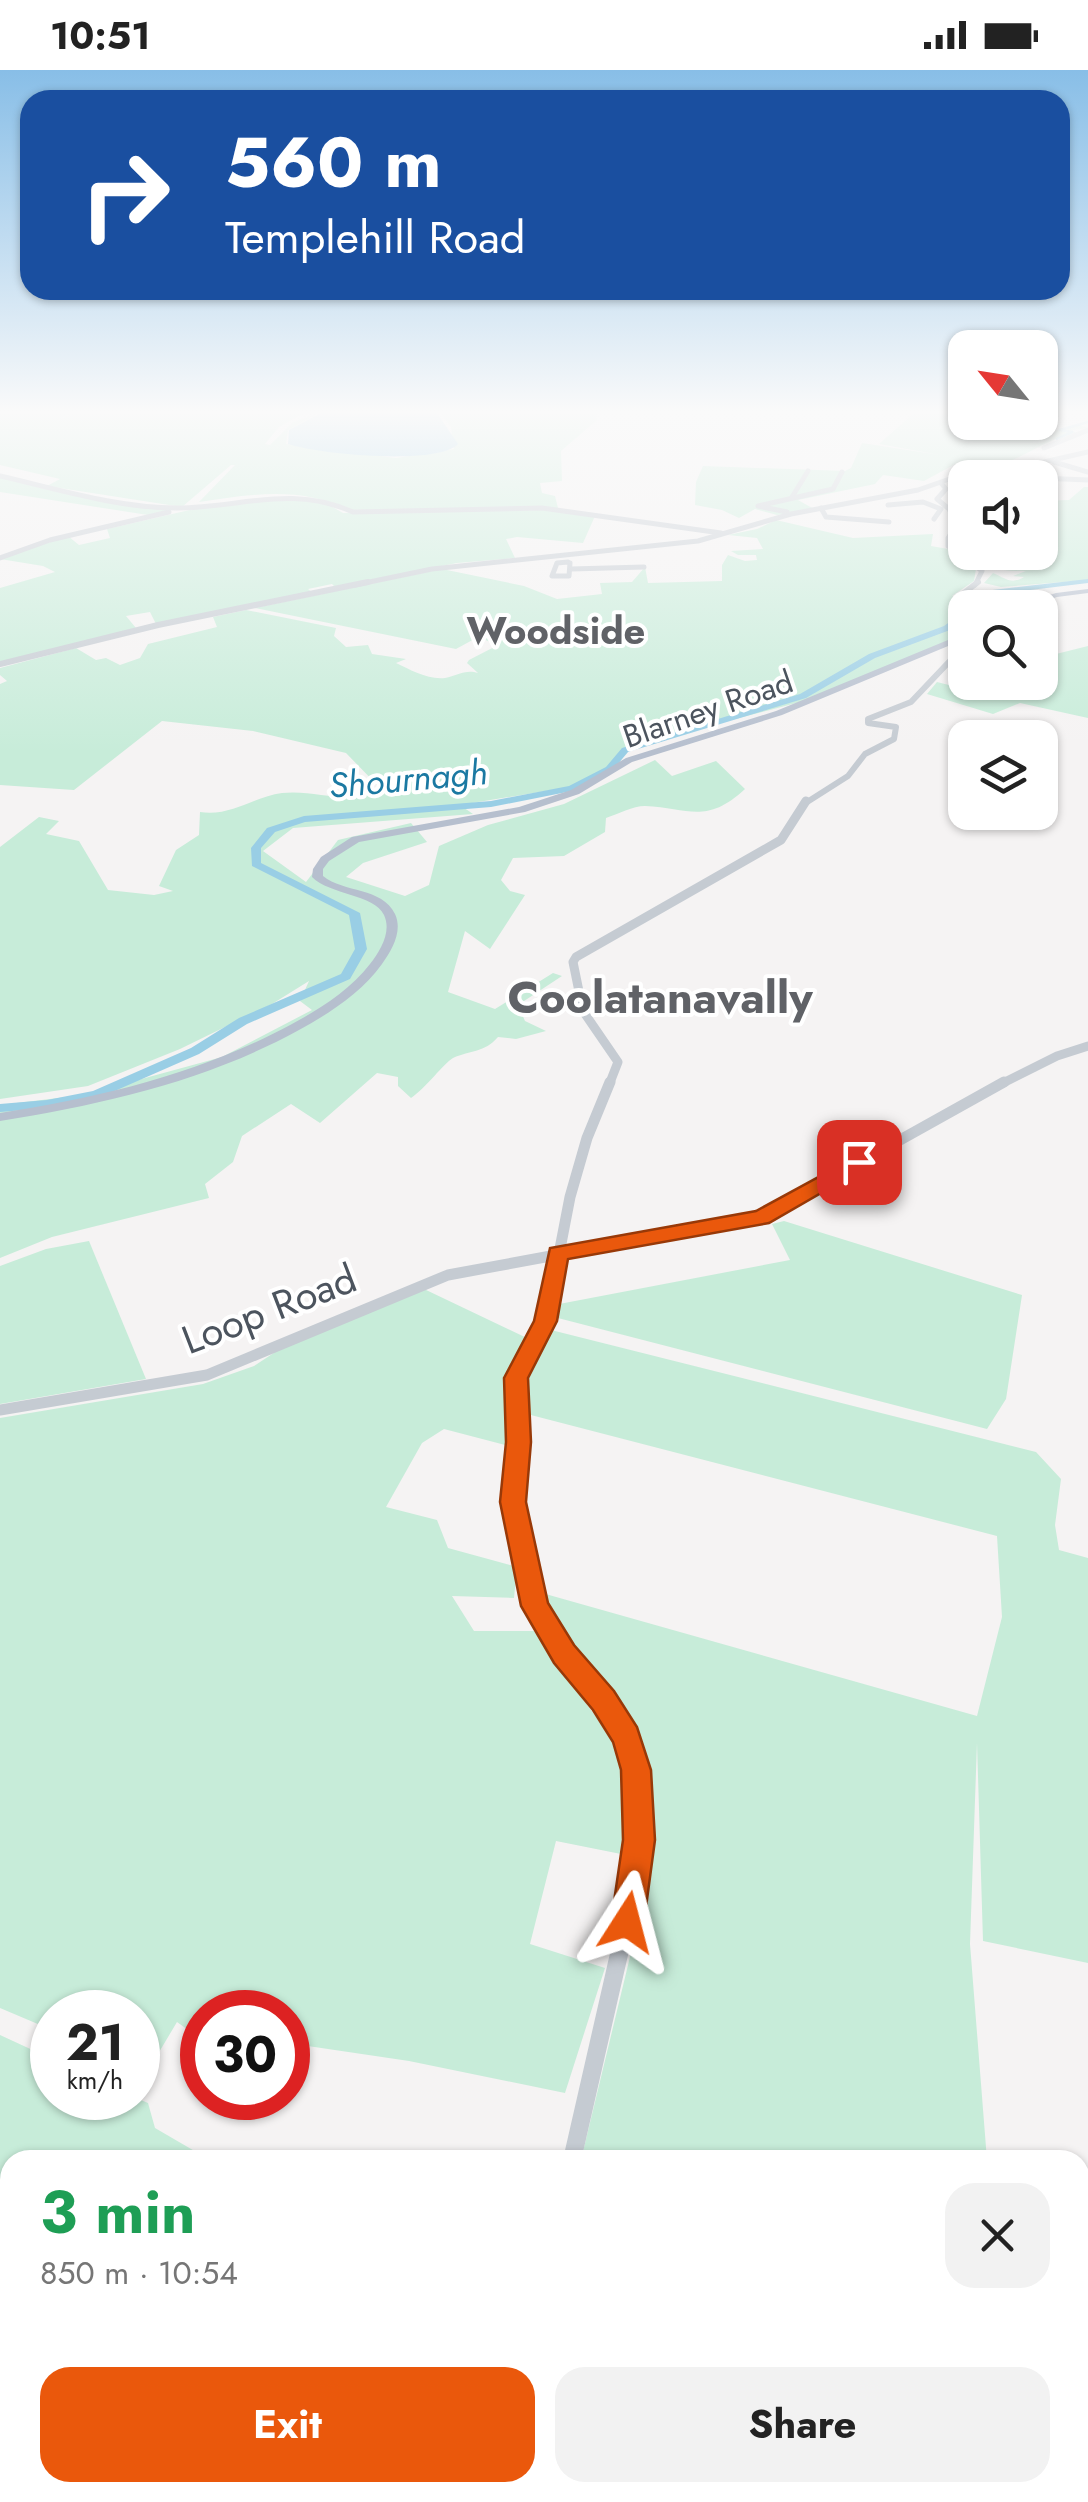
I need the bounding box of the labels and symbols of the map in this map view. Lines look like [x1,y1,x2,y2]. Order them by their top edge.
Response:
north arrow [948,330,1058,440]
district label: Woodside [467,603,645,658]
street label: Blarney Road [617,658,799,760]
water label: Shournagh [327,747,489,811]
district label: Coolatanavally [507,965,813,1030]
pin [817,1120,902,1205]
street label: Loop Road [173,1249,365,1369]
position arrow [575,1870,679,1974]
speed limit sign: 30 [180,1990,310,2120]

